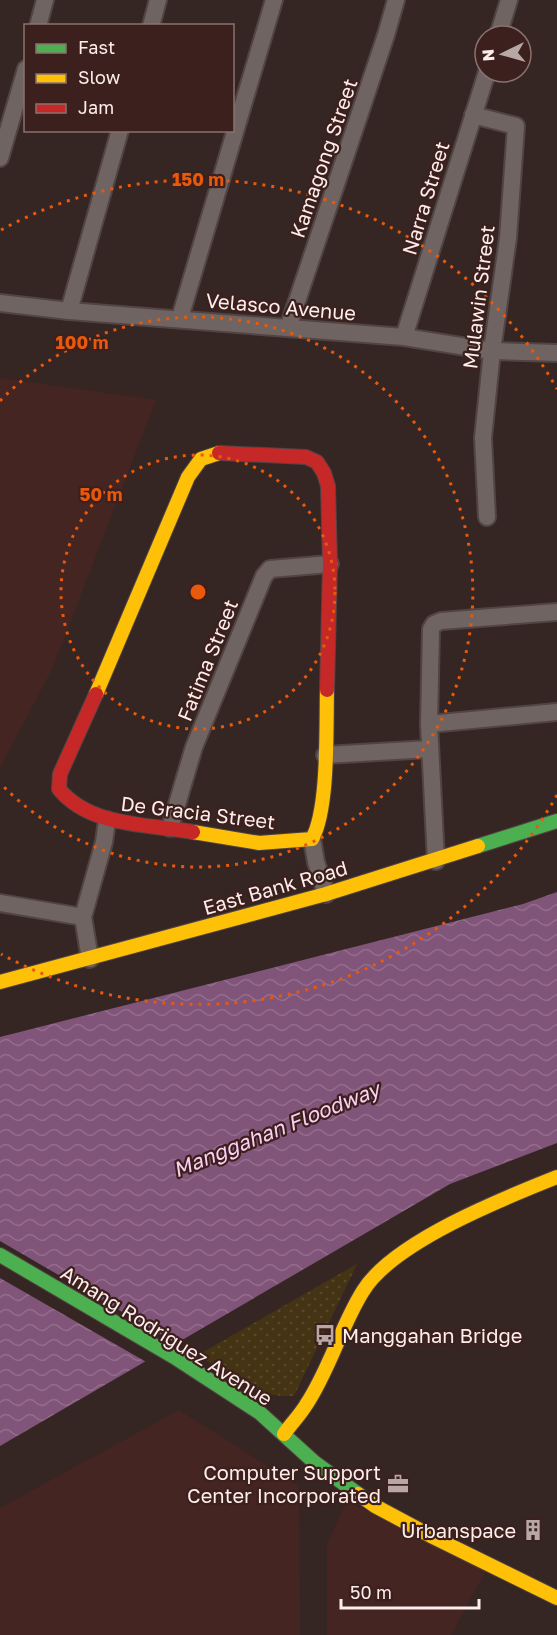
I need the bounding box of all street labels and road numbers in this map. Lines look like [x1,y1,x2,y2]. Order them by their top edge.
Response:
street label: Kamagong Street [284,75,362,241]
street label: Narra Street [396,138,454,258]
street label: Mulawin Street [457,224,499,370]
street label: Velasco Avenue [205,287,357,325]
street label: Fatima Street [172,596,242,724]
street label: De Gracia Street [119,791,277,833]
street label: East Bank Road [200,855,350,919]
street label: Amang Rodriguez Avenue [57,1260,277,1410]

